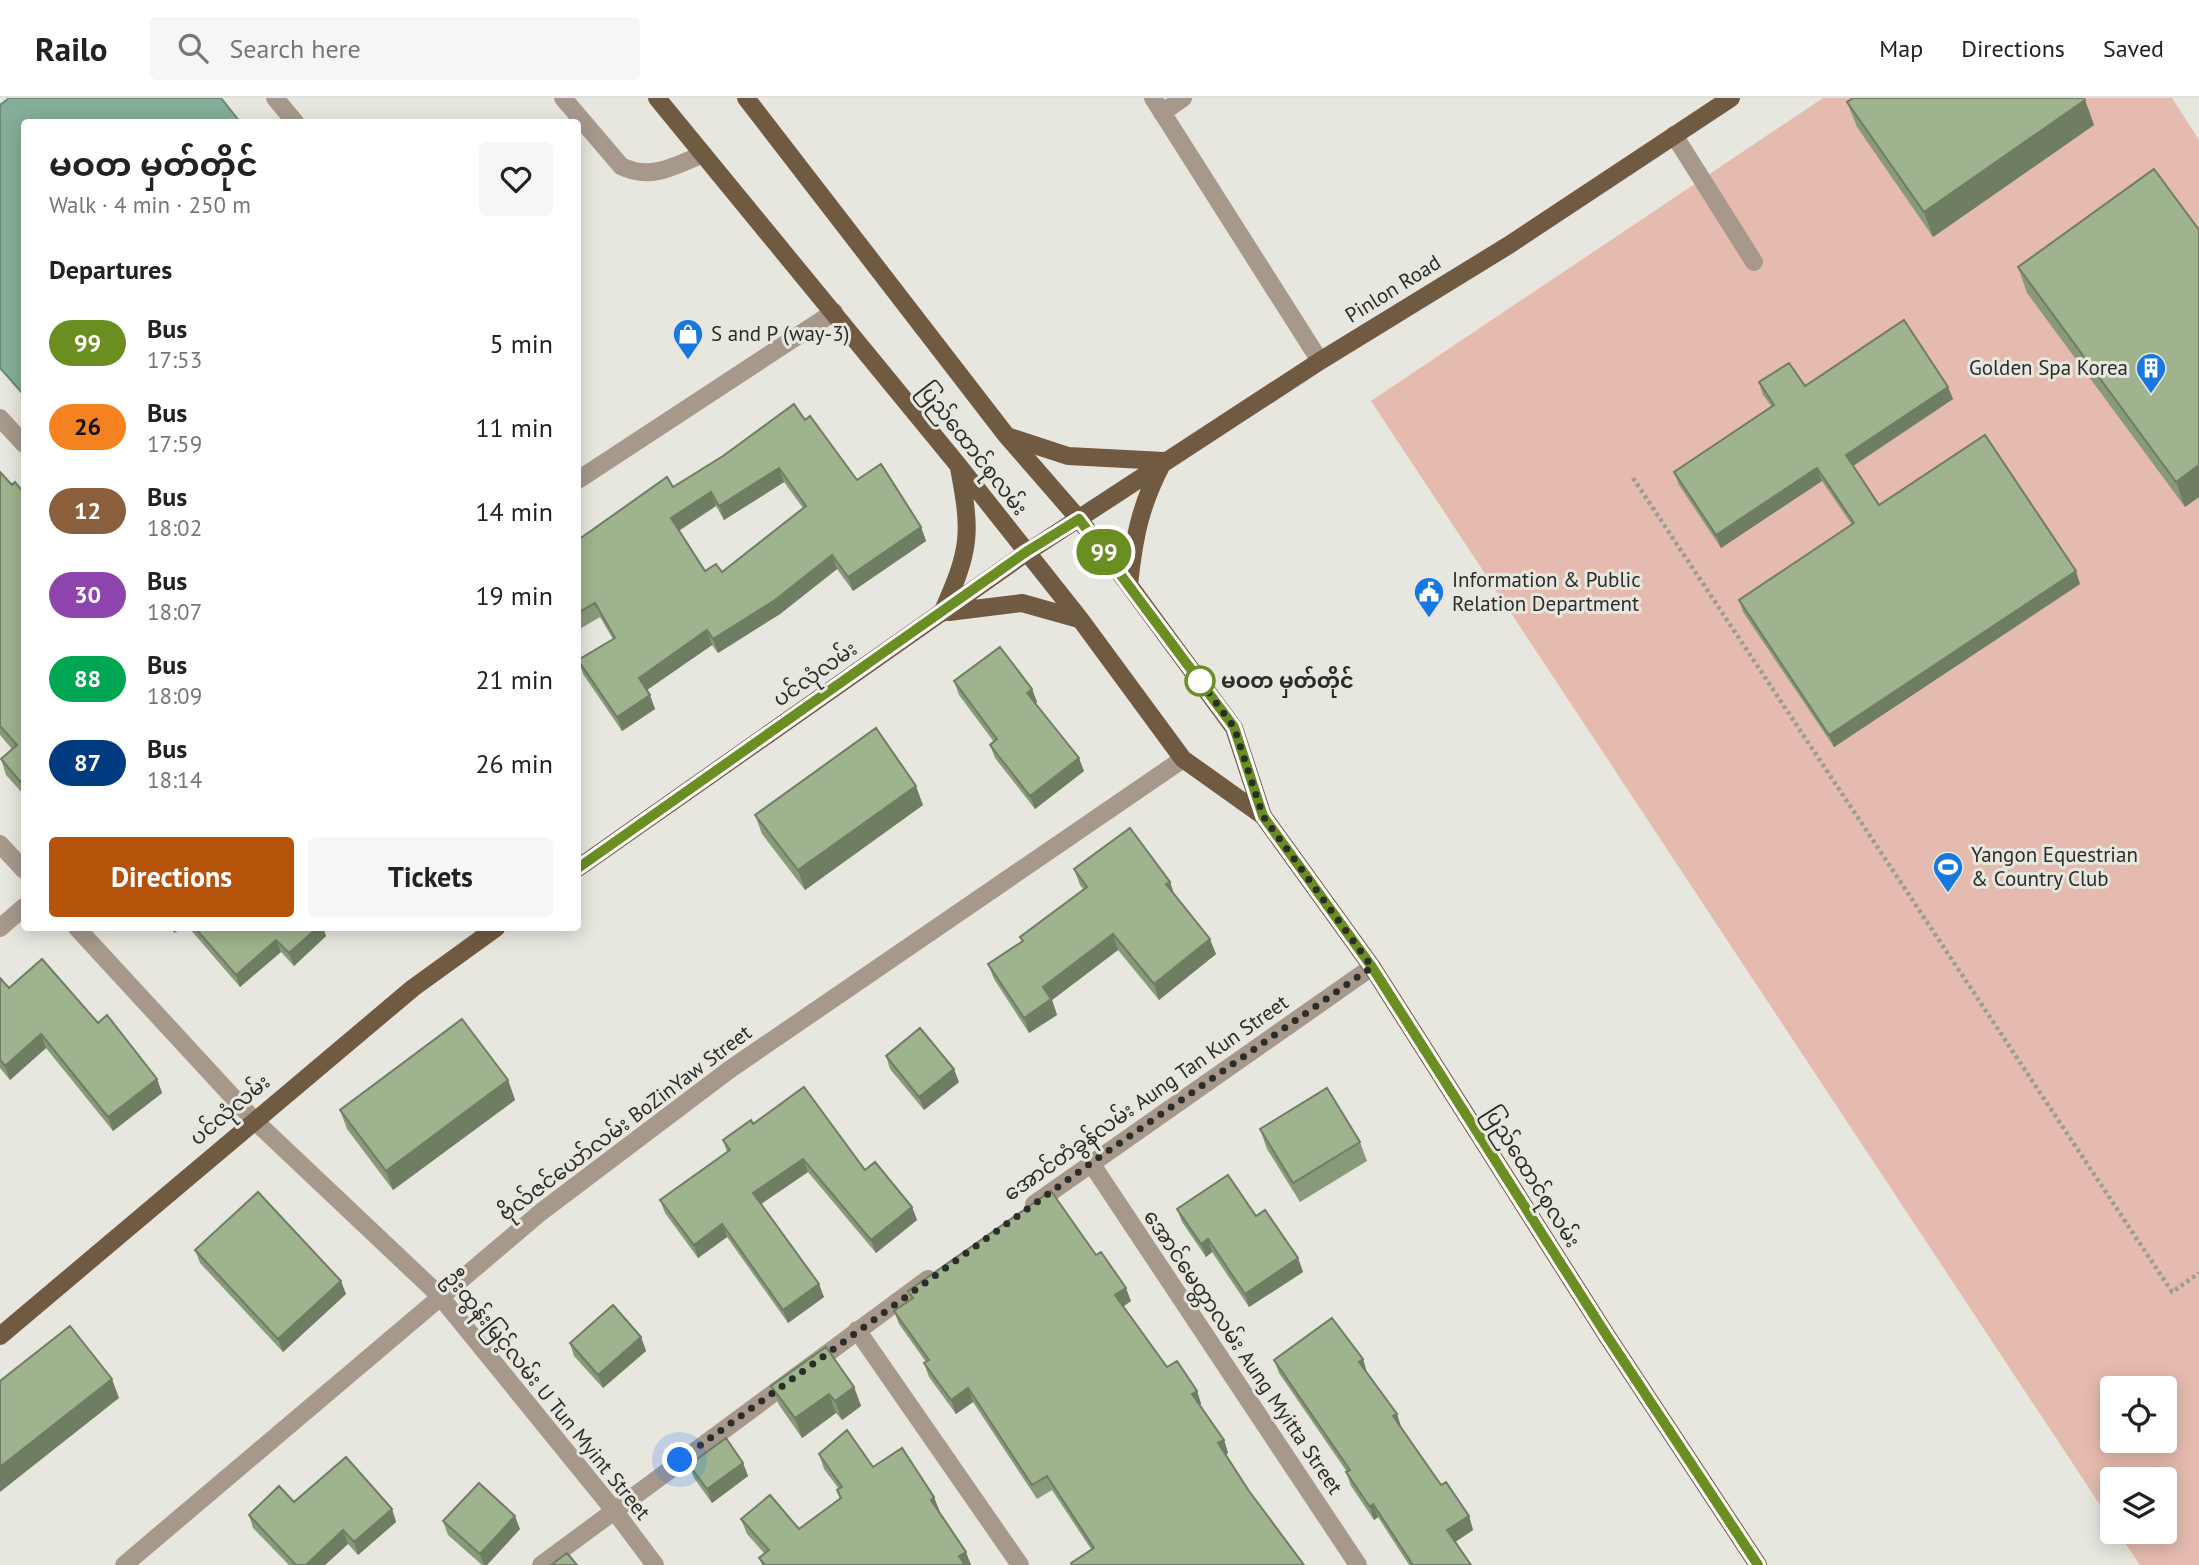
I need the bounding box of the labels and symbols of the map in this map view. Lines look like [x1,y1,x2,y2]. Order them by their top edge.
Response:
street label: Pinlon Road [1340,249,1446,329]
shop icon: S and P (way-3) [671,317,705,361]
place label: S and P (way-3) [711,320,849,347]
building icon: Golden Spa Korea [2134,351,2168,395]
place label: Golden Spa Korea [1969,354,2128,381]
street label: ပြည်ထောင်စုလမ်း [910,376,1035,523]
line badge: 99 [1072,529,1136,575]
place label: Information & Public Relation Department [1452,566,1641,617]
public building icon: Information & Public Relation Department [1412,575,1446,619]
street label: ပင်လုံလမ်း [766,633,864,716]
place label: မဝတ မှတ်တိုင် [1221,665,1354,698]
marker: မဝတ မှတ်တိုင် [1185,666,1215,696]
place label: Yangon Equestrian & Country Club [1971,841,2138,892]
sports icon: Yangon Equestrian & Country Club [1931,850,1965,894]
street label: အောင်တံခွန်လမ်း Aung Tan Kun Street [997,987,1296,1210]
street label: ဗိုလ်ဇင်ယော်လမ်း BoZinYaw Street [492,1017,759,1230]
street label: ပင်လုံလမ်း [183,1067,278,1154]
street label: ပြည်ထောင်စုလမ်း [1475,1100,1588,1254]
street label: အောင်မေတ္တာလမ်း Aung Myitta Street [1135,1203,1351,1501]
street label: ဦးထွန်းမြင့်လမ်း U Tun Myint Street [435,1263,658,1528]
your location [662,1442,697,1477]

